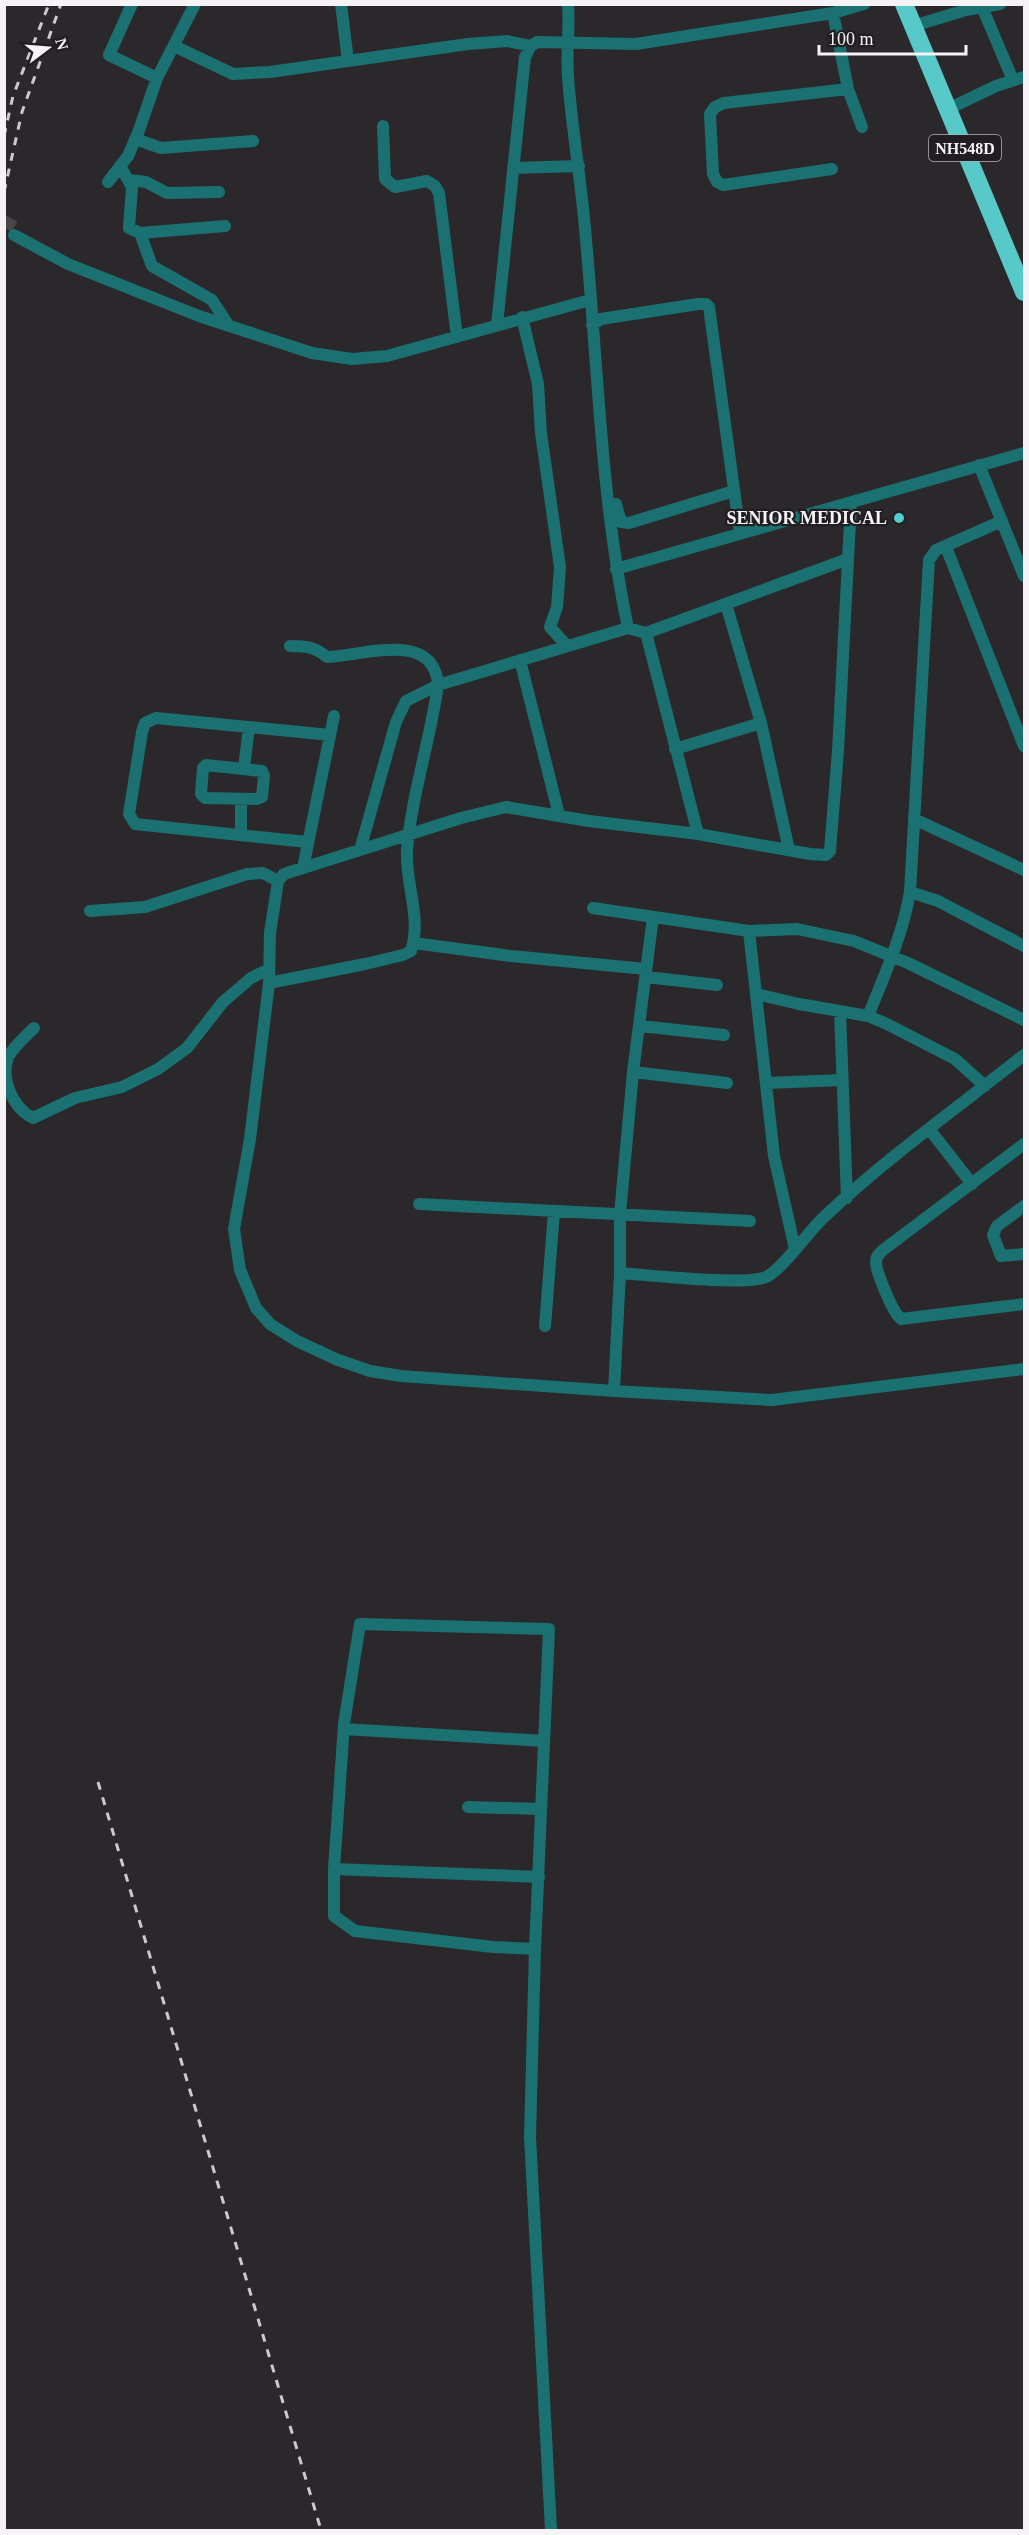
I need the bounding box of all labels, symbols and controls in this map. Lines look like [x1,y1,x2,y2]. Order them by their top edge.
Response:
north arrow [18,18,78,78]
scale bar [819,18,966,56]
text: 100 m [828,29,874,49]
text: N [52,36,72,52]
road number: NH548D [929,135,1001,161]
place label: SENIOR MEDICAL [726,508,887,528]
marker: SENIOR MEDICAL [892,511,906,525]

